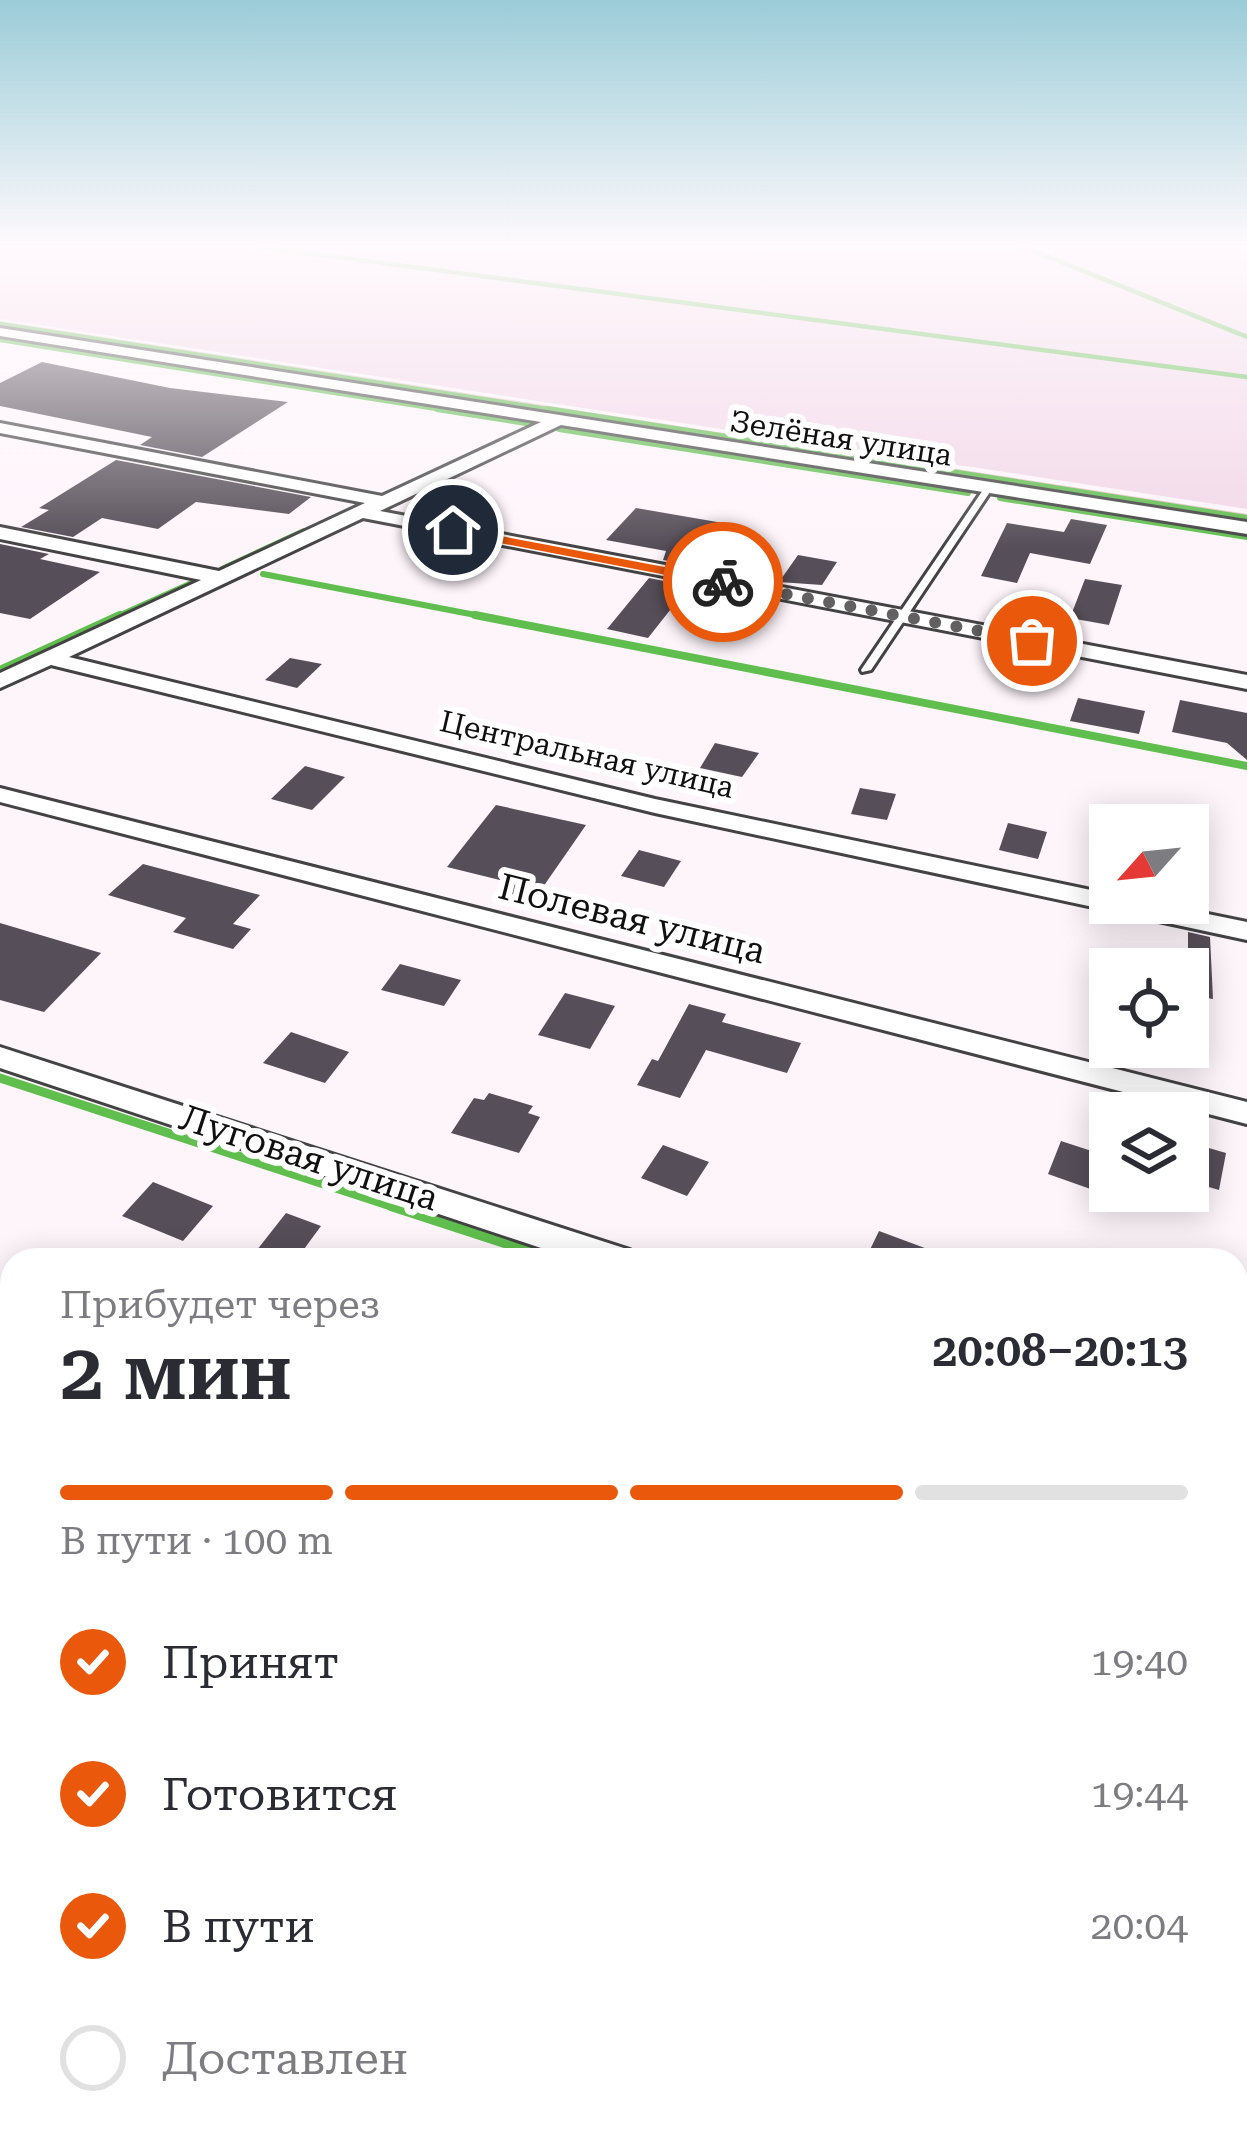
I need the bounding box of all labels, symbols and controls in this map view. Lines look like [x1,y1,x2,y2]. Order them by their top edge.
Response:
street label: Зелёная улица [728,403,954,473]
pin [402,479,504,581]
icon: home [420,497,486,563]
courier [663,522,783,642]
icon: bike [690,549,756,615]
pin [981,590,1083,692]
icon: bag [999,608,1065,674]
street label: Центральная улица [437,703,737,805]
north arrow [1089,804,1209,924]
map controls [1089,804,1209,1212]
street label: Полевая улица [494,866,770,973]
button: locate [1089,948,1209,1068]
button: layers [1089,1092,1209,1212]
street label: Луговая улица [175,1096,444,1220]
text: Прибудет через [60,1282,380,1328]
text: 20:08–20:13 [932,1324,1188,1377]
text: 2 мин [60,1327,292,1418]
text: В пути · 100 m [60,1518,333,1564]
icon: check [60,1629,126,1695]
text: Принят [162,1636,339,1689]
text: 19:40 [1091,1639,1188,1685]
icon: check [60,1761,126,1827]
text: Готовится [162,1768,397,1821]
text: 19:44 [1091,1771,1188,1817]
icon: check [60,1893,126,1959]
text: В пути [162,1900,315,1953]
text: 20:04 [1091,1903,1188,1949]
text: Доставлен [162,2032,408,2085]

